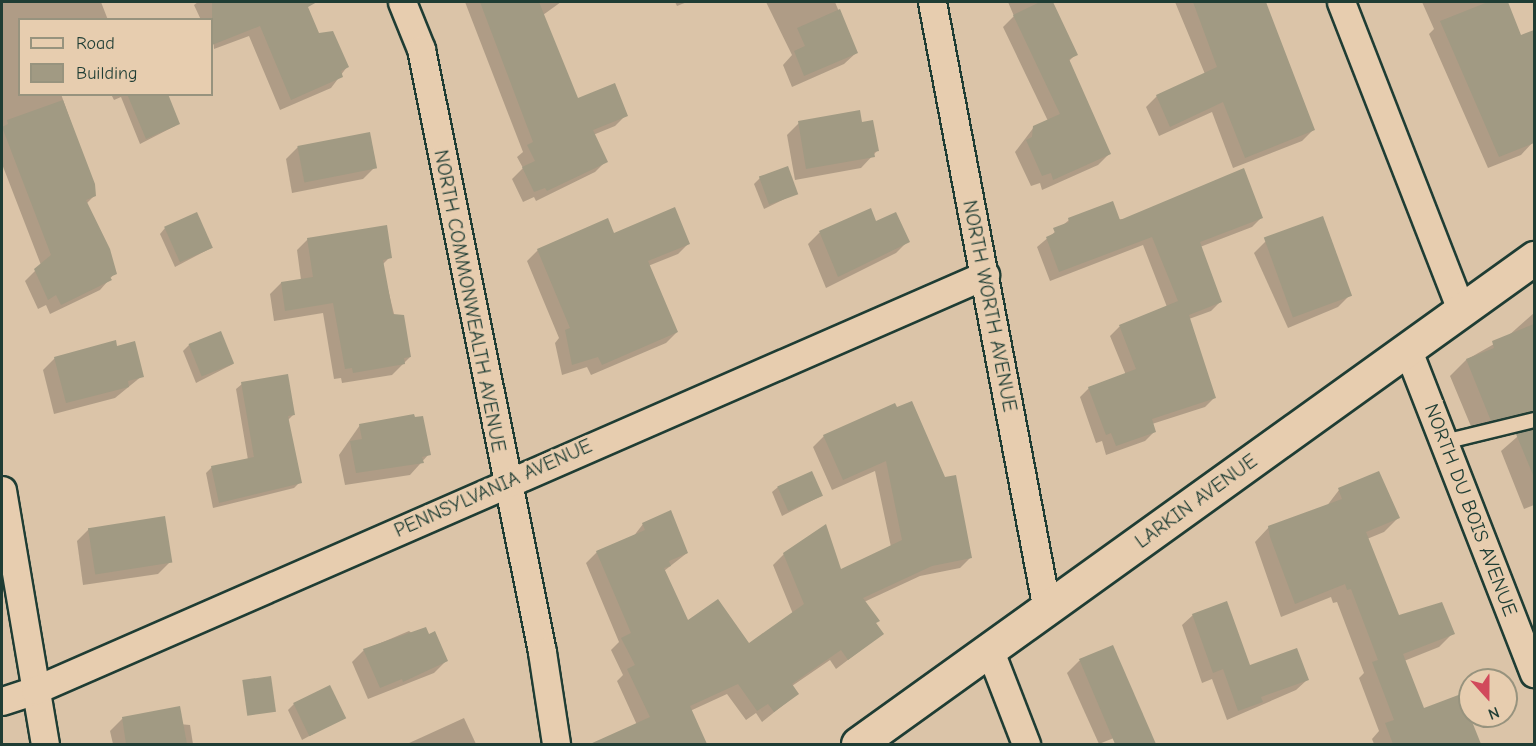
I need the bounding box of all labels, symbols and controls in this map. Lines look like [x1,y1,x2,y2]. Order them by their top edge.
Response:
legend [18,18,213,96]
text: Road [76,33,115,54]
text: Building [76,63,138,84]
street label: NORTH COMMONWEALTH AVENUE [429,148,511,454]
street label: NORTH WORTH AVENUE [958,198,1022,414]
street label: NORTH DU BOIS AVENUE [1419,400,1523,620]
street label: PENNSYLVANIA AVENUE [390,434,596,542]
street label: LARKIN AVENUE [1130,449,1262,553]
north arrow [1458,668,1518,728]
text: N [1486,703,1502,723]

